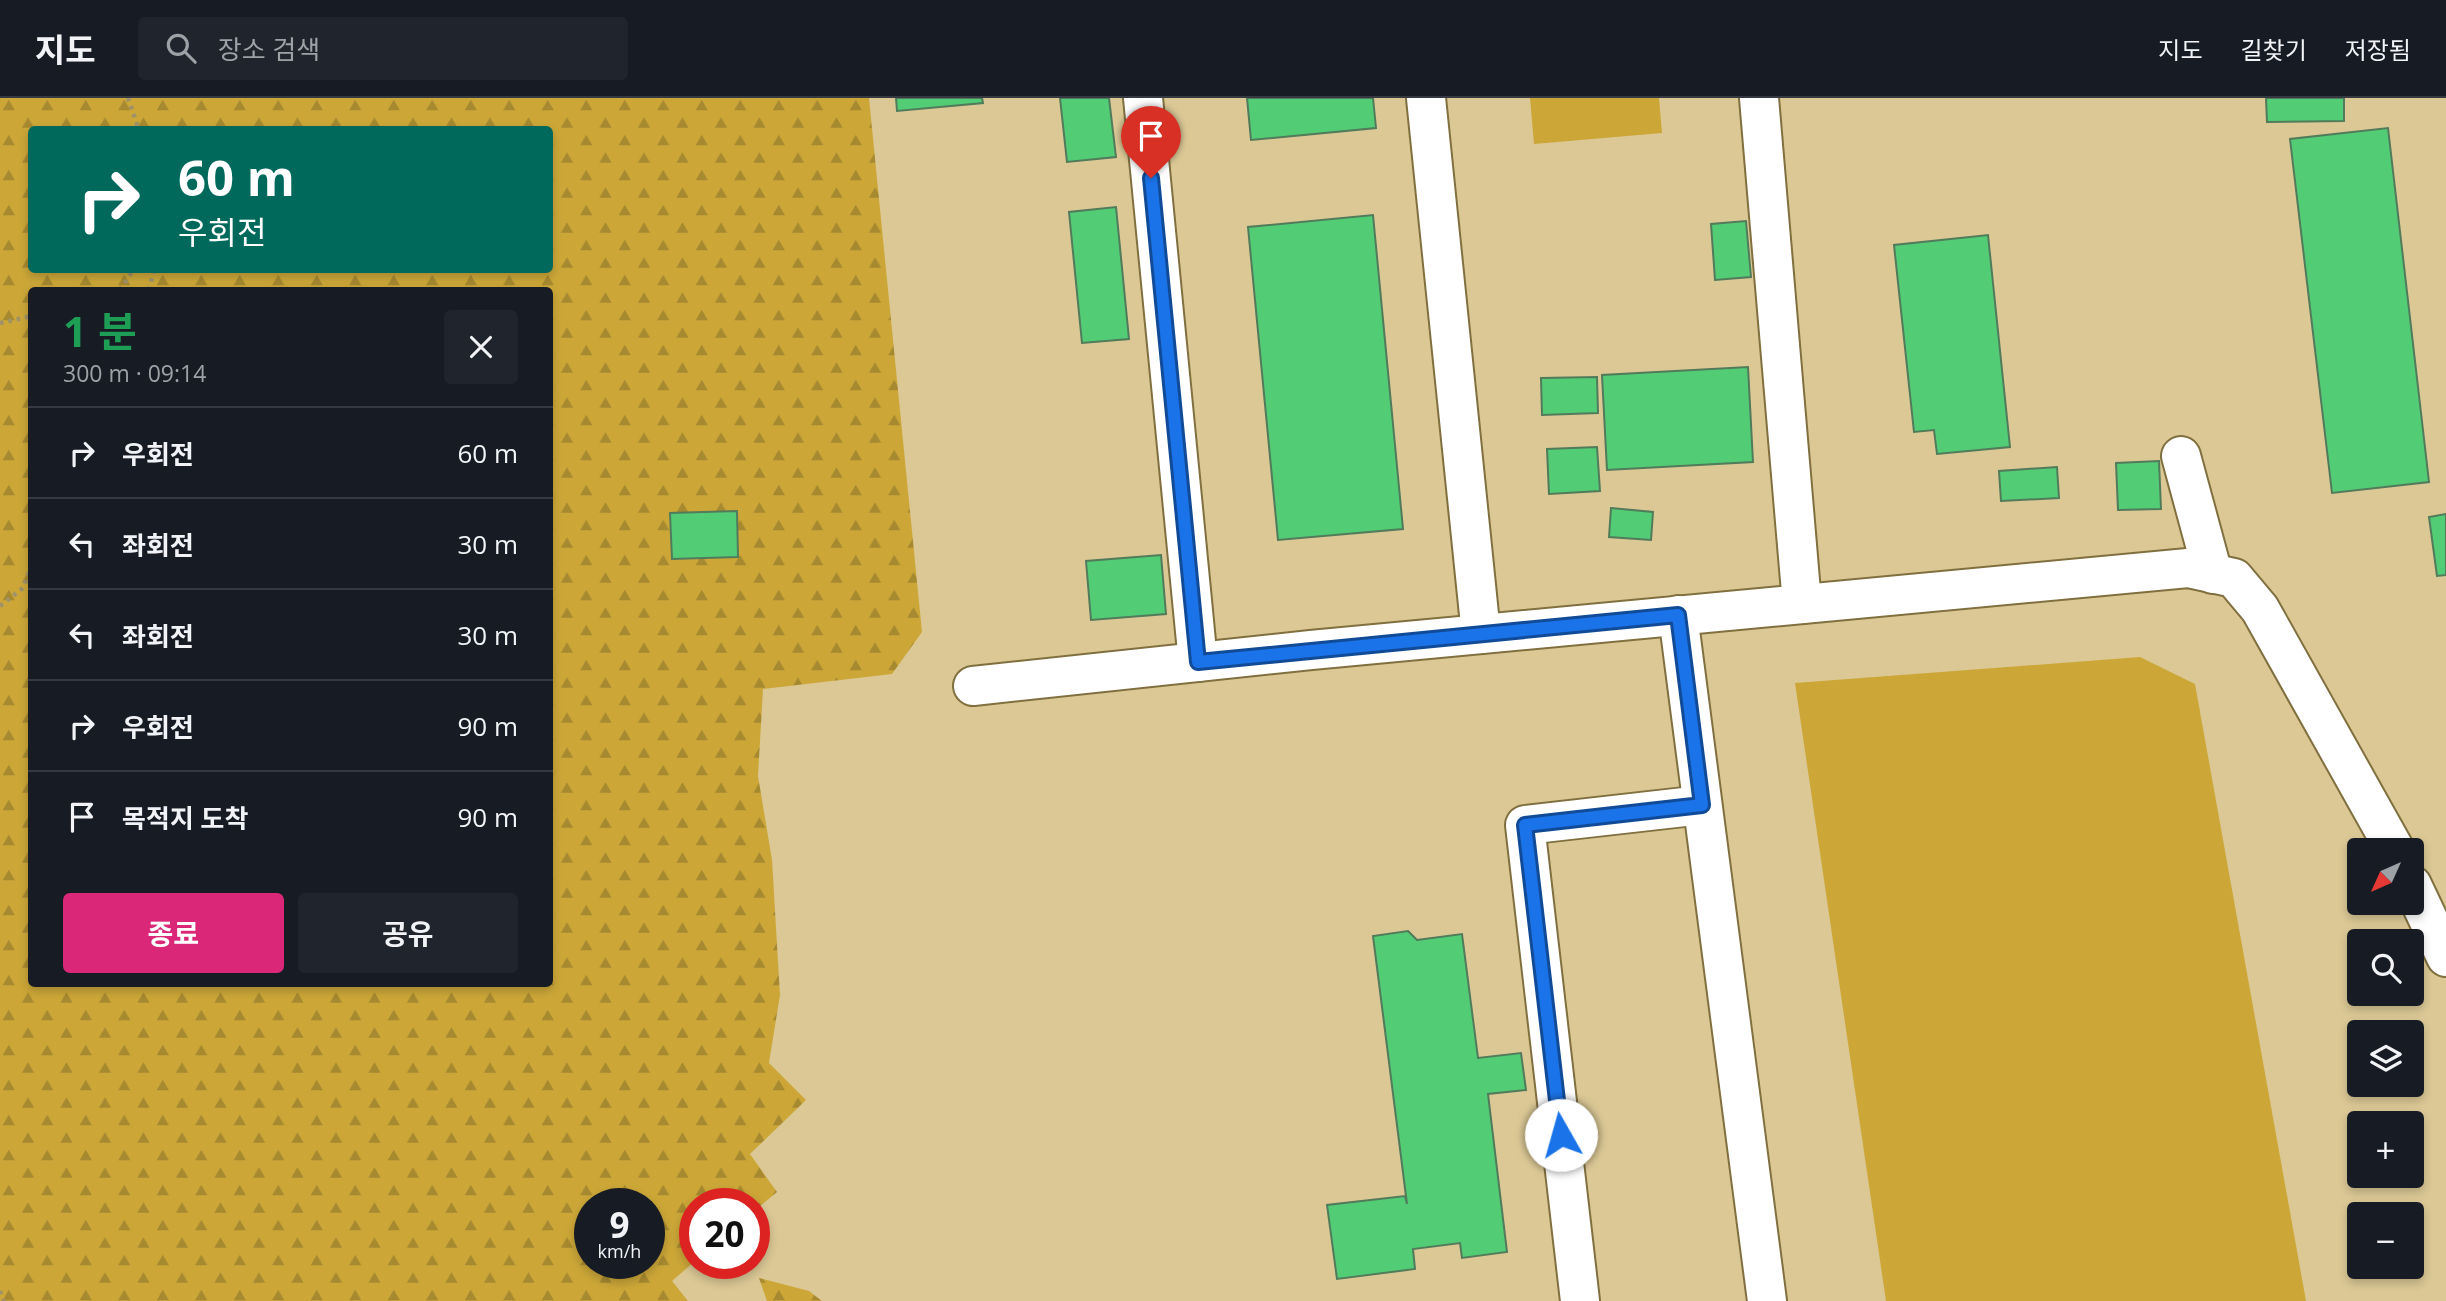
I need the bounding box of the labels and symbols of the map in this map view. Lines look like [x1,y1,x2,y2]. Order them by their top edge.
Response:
pin [1121,106,1181,178]
north arrow [2347,838,2424,915]
position arrow [1524,1098,1598,1172]
speed limit sign: 20 [679,1188,770,1279]

